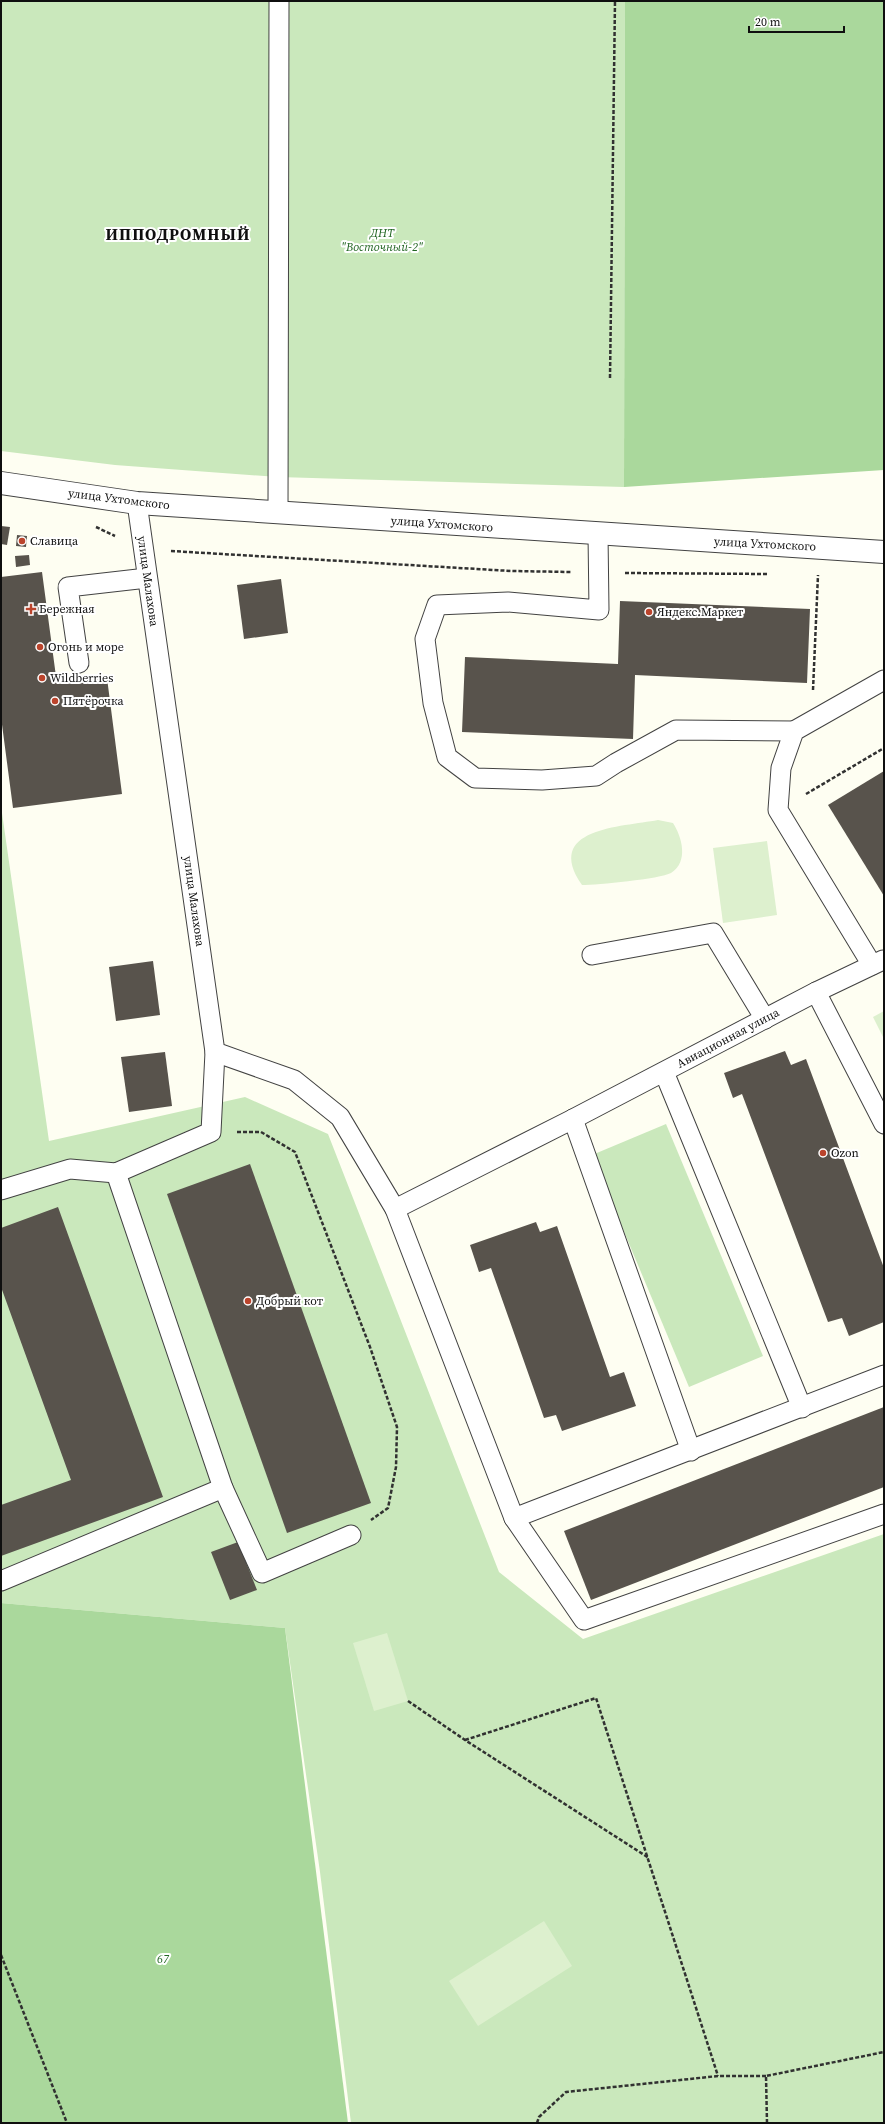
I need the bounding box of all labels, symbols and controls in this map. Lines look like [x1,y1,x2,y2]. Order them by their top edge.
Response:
scale bar [749,8,844,34]
text: 20 m [755,14,781,30]
district label: ИППОДРОМНЫЙ [106,223,250,245]
park label: ДНТ "Восточный-2" [341,225,423,255]
street label: улица Ухтомского [67,485,171,513]
street label: улица Ухтомского [390,512,494,536]
place label: Славица [30,533,79,549]
street label: улица Ухтомского [713,533,817,555]
street label: улица Малахова [134,535,162,628]
marker: Славица [17,536,27,546]
place label: Бережная [39,601,95,617]
marker: Бережная [26,604,36,614]
place label: Яндекс.Маркет [657,604,744,620]
marker: Яндекс.Маркет [644,607,654,617]
place label: Огонь и море [48,639,124,655]
marker: Огонь и море [35,642,45,652]
place label: Wildberries [50,670,113,686]
marker: Wildberries [37,673,47,683]
place label: Пятёрочка [63,693,124,709]
marker: Пятёрочка [50,696,60,706]
street label: улица Малахова [180,855,208,948]
street label: Авиационная улица [674,1004,783,1072]
place label: Ozon [831,1145,859,1161]
marker: Ozon [818,1148,828,1158]
place label: Добрый кот [256,1293,324,1309]
marker: Добрый кот [243,1296,253,1306]
park label: 67 [157,1951,170,1967]

